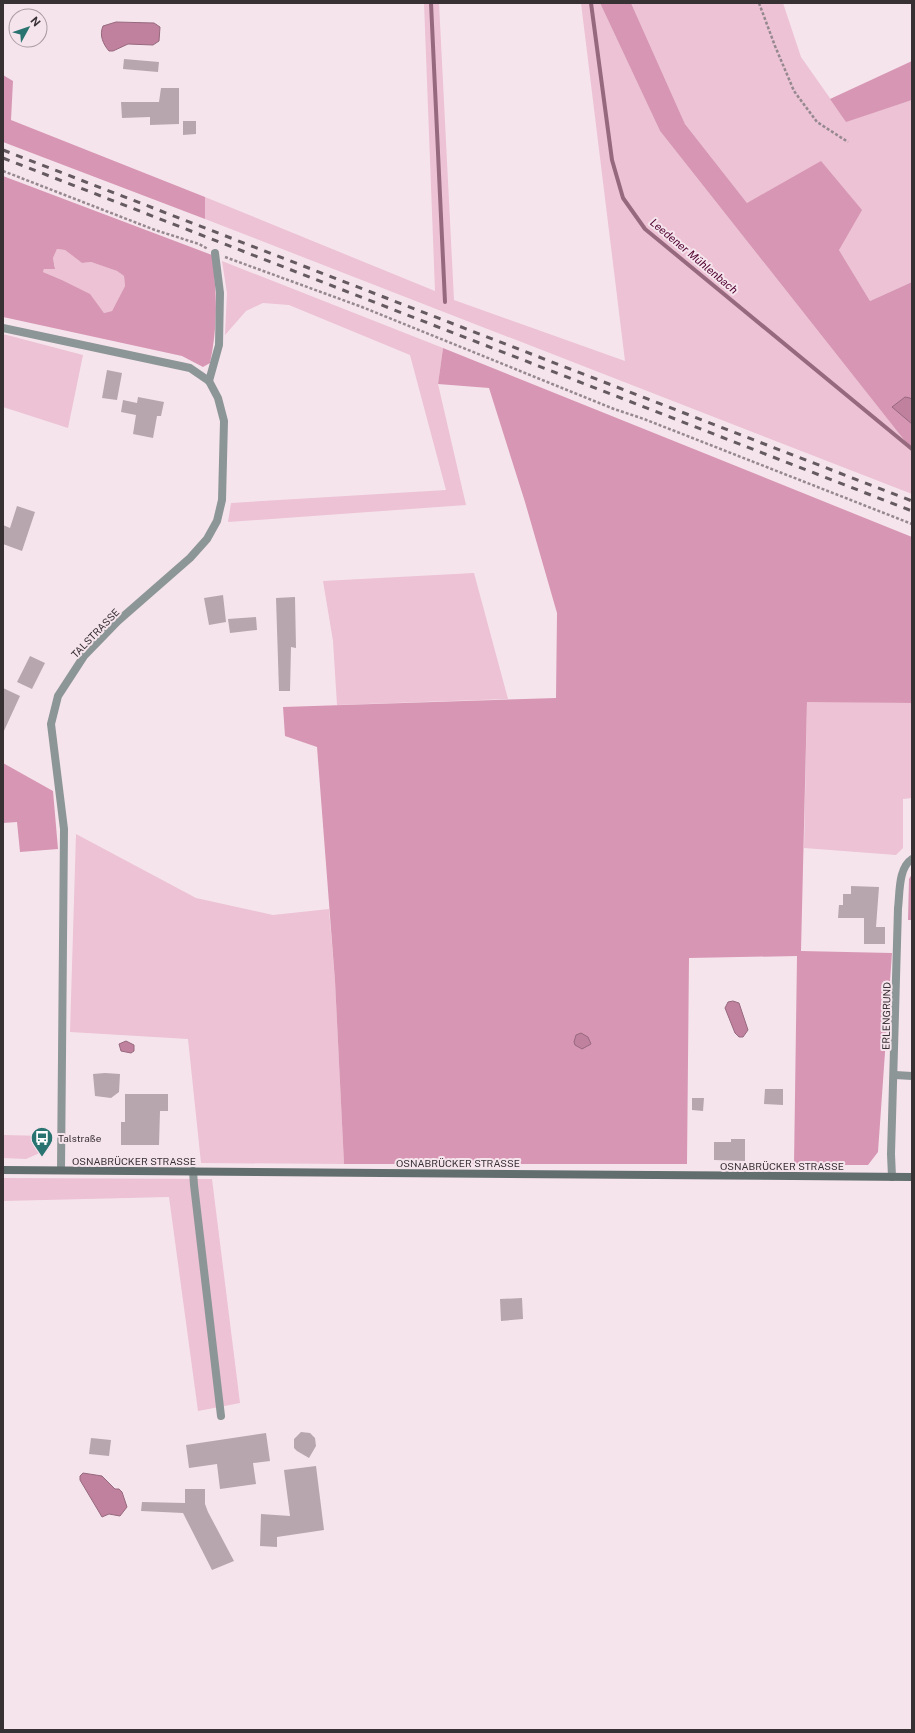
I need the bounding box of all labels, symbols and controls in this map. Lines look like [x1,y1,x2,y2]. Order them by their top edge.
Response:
north arrow [8,8,48,48]
text: N [28,14,43,29]
water label: Leedener Mühlenbach [648,216,740,296]
street label: TALSTRASSE [68,606,122,660]
street label: ERLENGRUND [879,982,893,1050]
bus stop icon: Talstraße [29,1125,55,1158]
place label: Talstraße [58,1132,102,1144]
street label: OSNABRÜCKER STRASSE [72,1155,196,1167]
street label: OSNABRÜCKER STRASSE [396,1157,520,1169]
street label: OSNABRÜCKER STRASSE [720,1160,844,1172]

